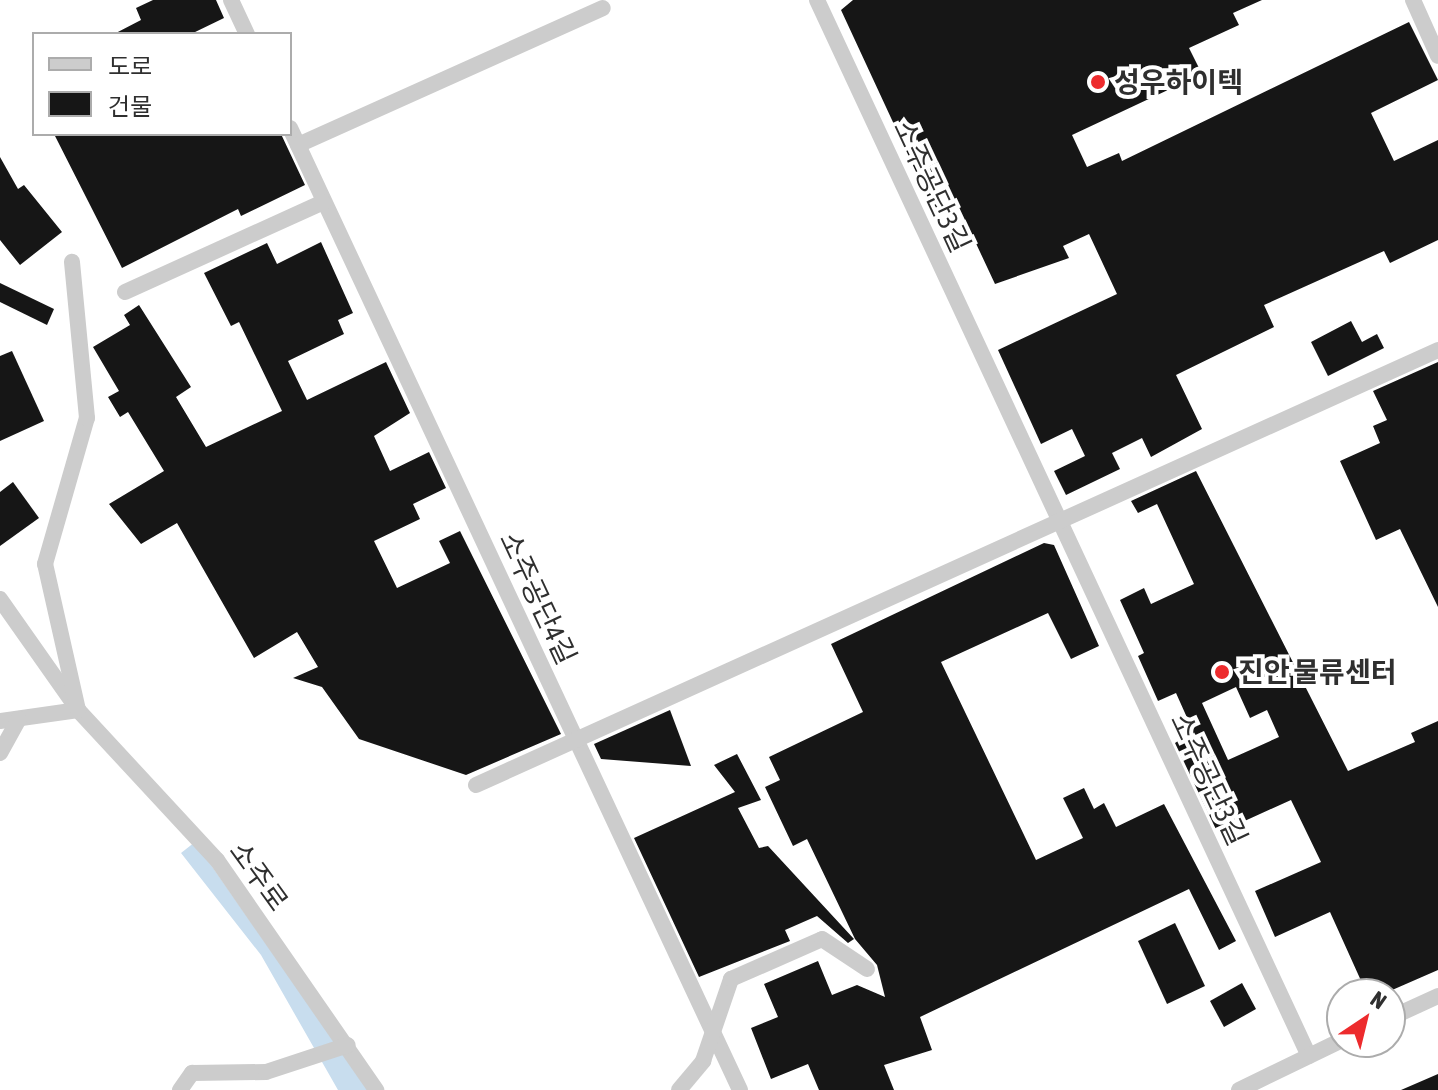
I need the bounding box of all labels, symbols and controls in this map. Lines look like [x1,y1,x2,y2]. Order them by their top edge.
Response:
legend [32,32,292,136]
text: 도로 [108,53,152,80]
place label: 성우하이텍 [1114,65,1243,99]
marker: 성우하이텍 [1089,73,1107,91]
text: 건물 [108,93,152,120]
street label: 소주공단3길 [887,115,977,257]
street label: 소주공단4길 [493,527,583,669]
place label: 진안 물류센터 [1238,655,1396,689]
marker: 진안 물류센터 [1213,663,1231,681]
street label: 소주공단3길 [1164,708,1254,850]
street label: 소주로 [223,835,295,917]
north arrow [1326,978,1406,1058]
text: N [1366,986,1391,1014]

